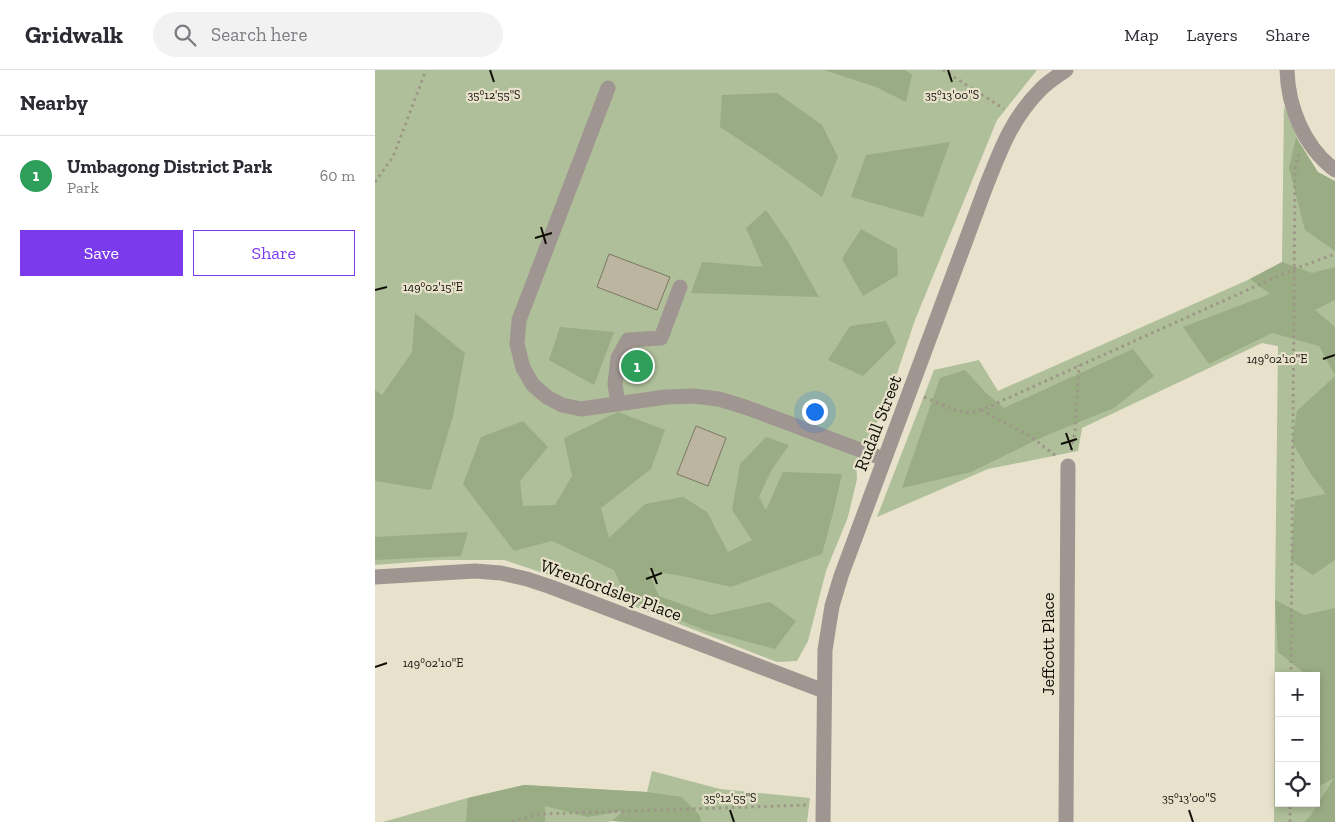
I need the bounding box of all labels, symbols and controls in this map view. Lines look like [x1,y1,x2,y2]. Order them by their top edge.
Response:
search box [153,12,503,57]
text: Gridwalk [25,20,123,49]
icon: search [171,21,199,49]
text: Search here [211,23,307,46]
text: Map [1124,24,1159,46]
text: Layers [1187,24,1238,46]
text: Share [1266,24,1310,46]
text: 35°12'55"S [468,88,521,102]
text: 35°13'00"S [925,88,979,102]
text: Nearby [20,90,88,115]
text: Umbagong District Park [67,155,272,178]
text: 1 [33,166,39,185]
text: 60 m [320,166,355,185]
text: Park [67,178,99,197]
button: Save [20,230,183,276]
button: Share [193,230,355,276]
text: 149°02'15"E [403,280,463,294]
pin: 1 [621,347,653,385]
text: 149°02'10"E [1247,352,1307,366]
street label: Rudall Street [850,372,906,474]
your location [802,399,828,425]
street label: Wrenfordsley Place [537,554,685,626]
street label: Jeffcott Place [1037,593,1059,695]
text: 149°02'10"E [403,656,463,670]
map controls [1275,672,1320,807]
button: + [1275,672,1320,717]
button: − [1275,717,1320,762]
button: locate [1275,762,1320,807]
text: 35°12'55"S [704,791,757,805]
text: 35°13'00"S [1162,791,1216,805]

